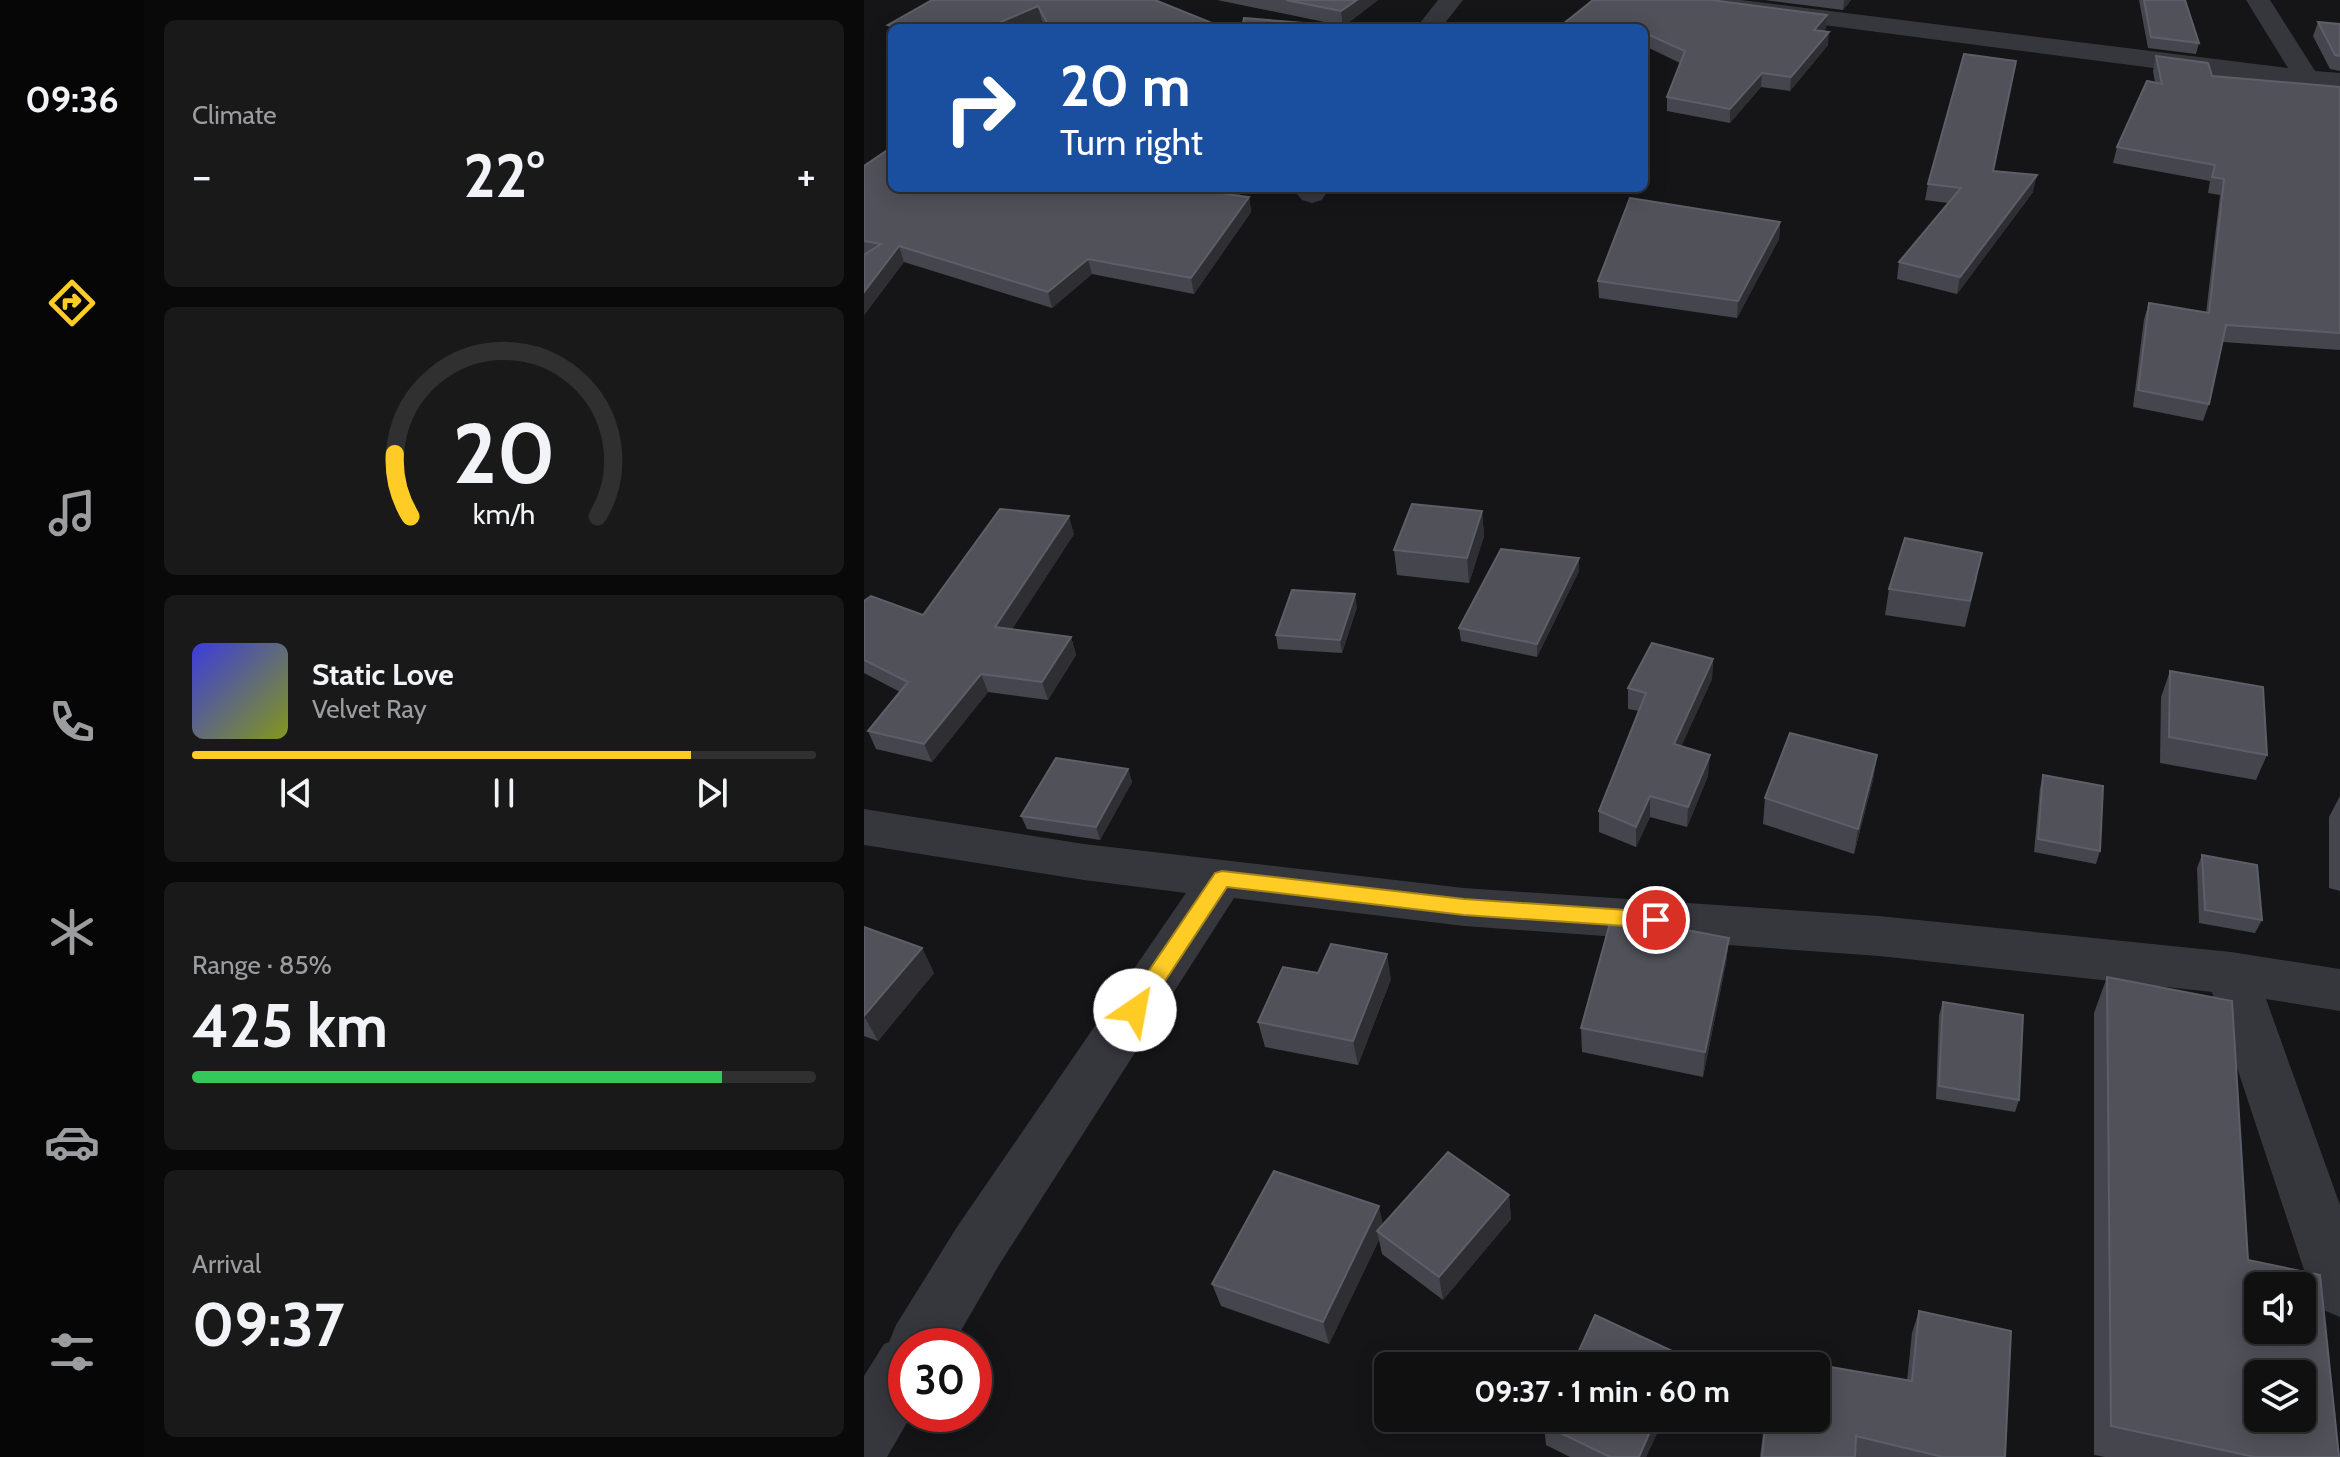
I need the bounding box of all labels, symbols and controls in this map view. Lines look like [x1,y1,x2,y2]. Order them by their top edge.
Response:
text: 20 m [1060,52,1190,120]
icon: right [928,56,1032,160]
text: 09:36 [25,77,119,121]
text: Climate [192,99,277,131]
text: Turn right [1060,120,1203,164]
text: 22° [464,139,544,212]
text: − [192,149,211,202]
text: + [797,149,816,202]
icon: directions [44,275,100,331]
text: 20 [453,403,555,504]
icon: music [44,485,100,541]
text: km/h [473,496,535,531]
text: Static Love [312,656,454,693]
text: Velvet Ray [312,693,427,725]
icon: phone [44,694,100,750]
icon: previous [274,771,318,815]
icon: pause [482,771,526,815]
icon: next [690,771,734,815]
pin [1622,886,1690,954]
icon: arrive [1634,898,1678,942]
icon: climate [44,904,100,960]
text: Range · 85% [192,949,332,981]
position arrow [1093,968,1177,1052]
text: 425 km [192,989,388,1062]
icon: car [44,1114,100,1170]
text: Arrival [192,1248,261,1280]
map controls [2244,1272,2316,1432]
button: sound [2244,1272,2316,1344]
text: 09:37 [192,1288,344,1361]
icon: filters [44,1324,100,1380]
speed limit sign: 30 [888,1328,992,1432]
button: layers [2244,1360,2316,1432]
text: 09:37 · 1 min · 60 m [1474,1373,1730,1410]

